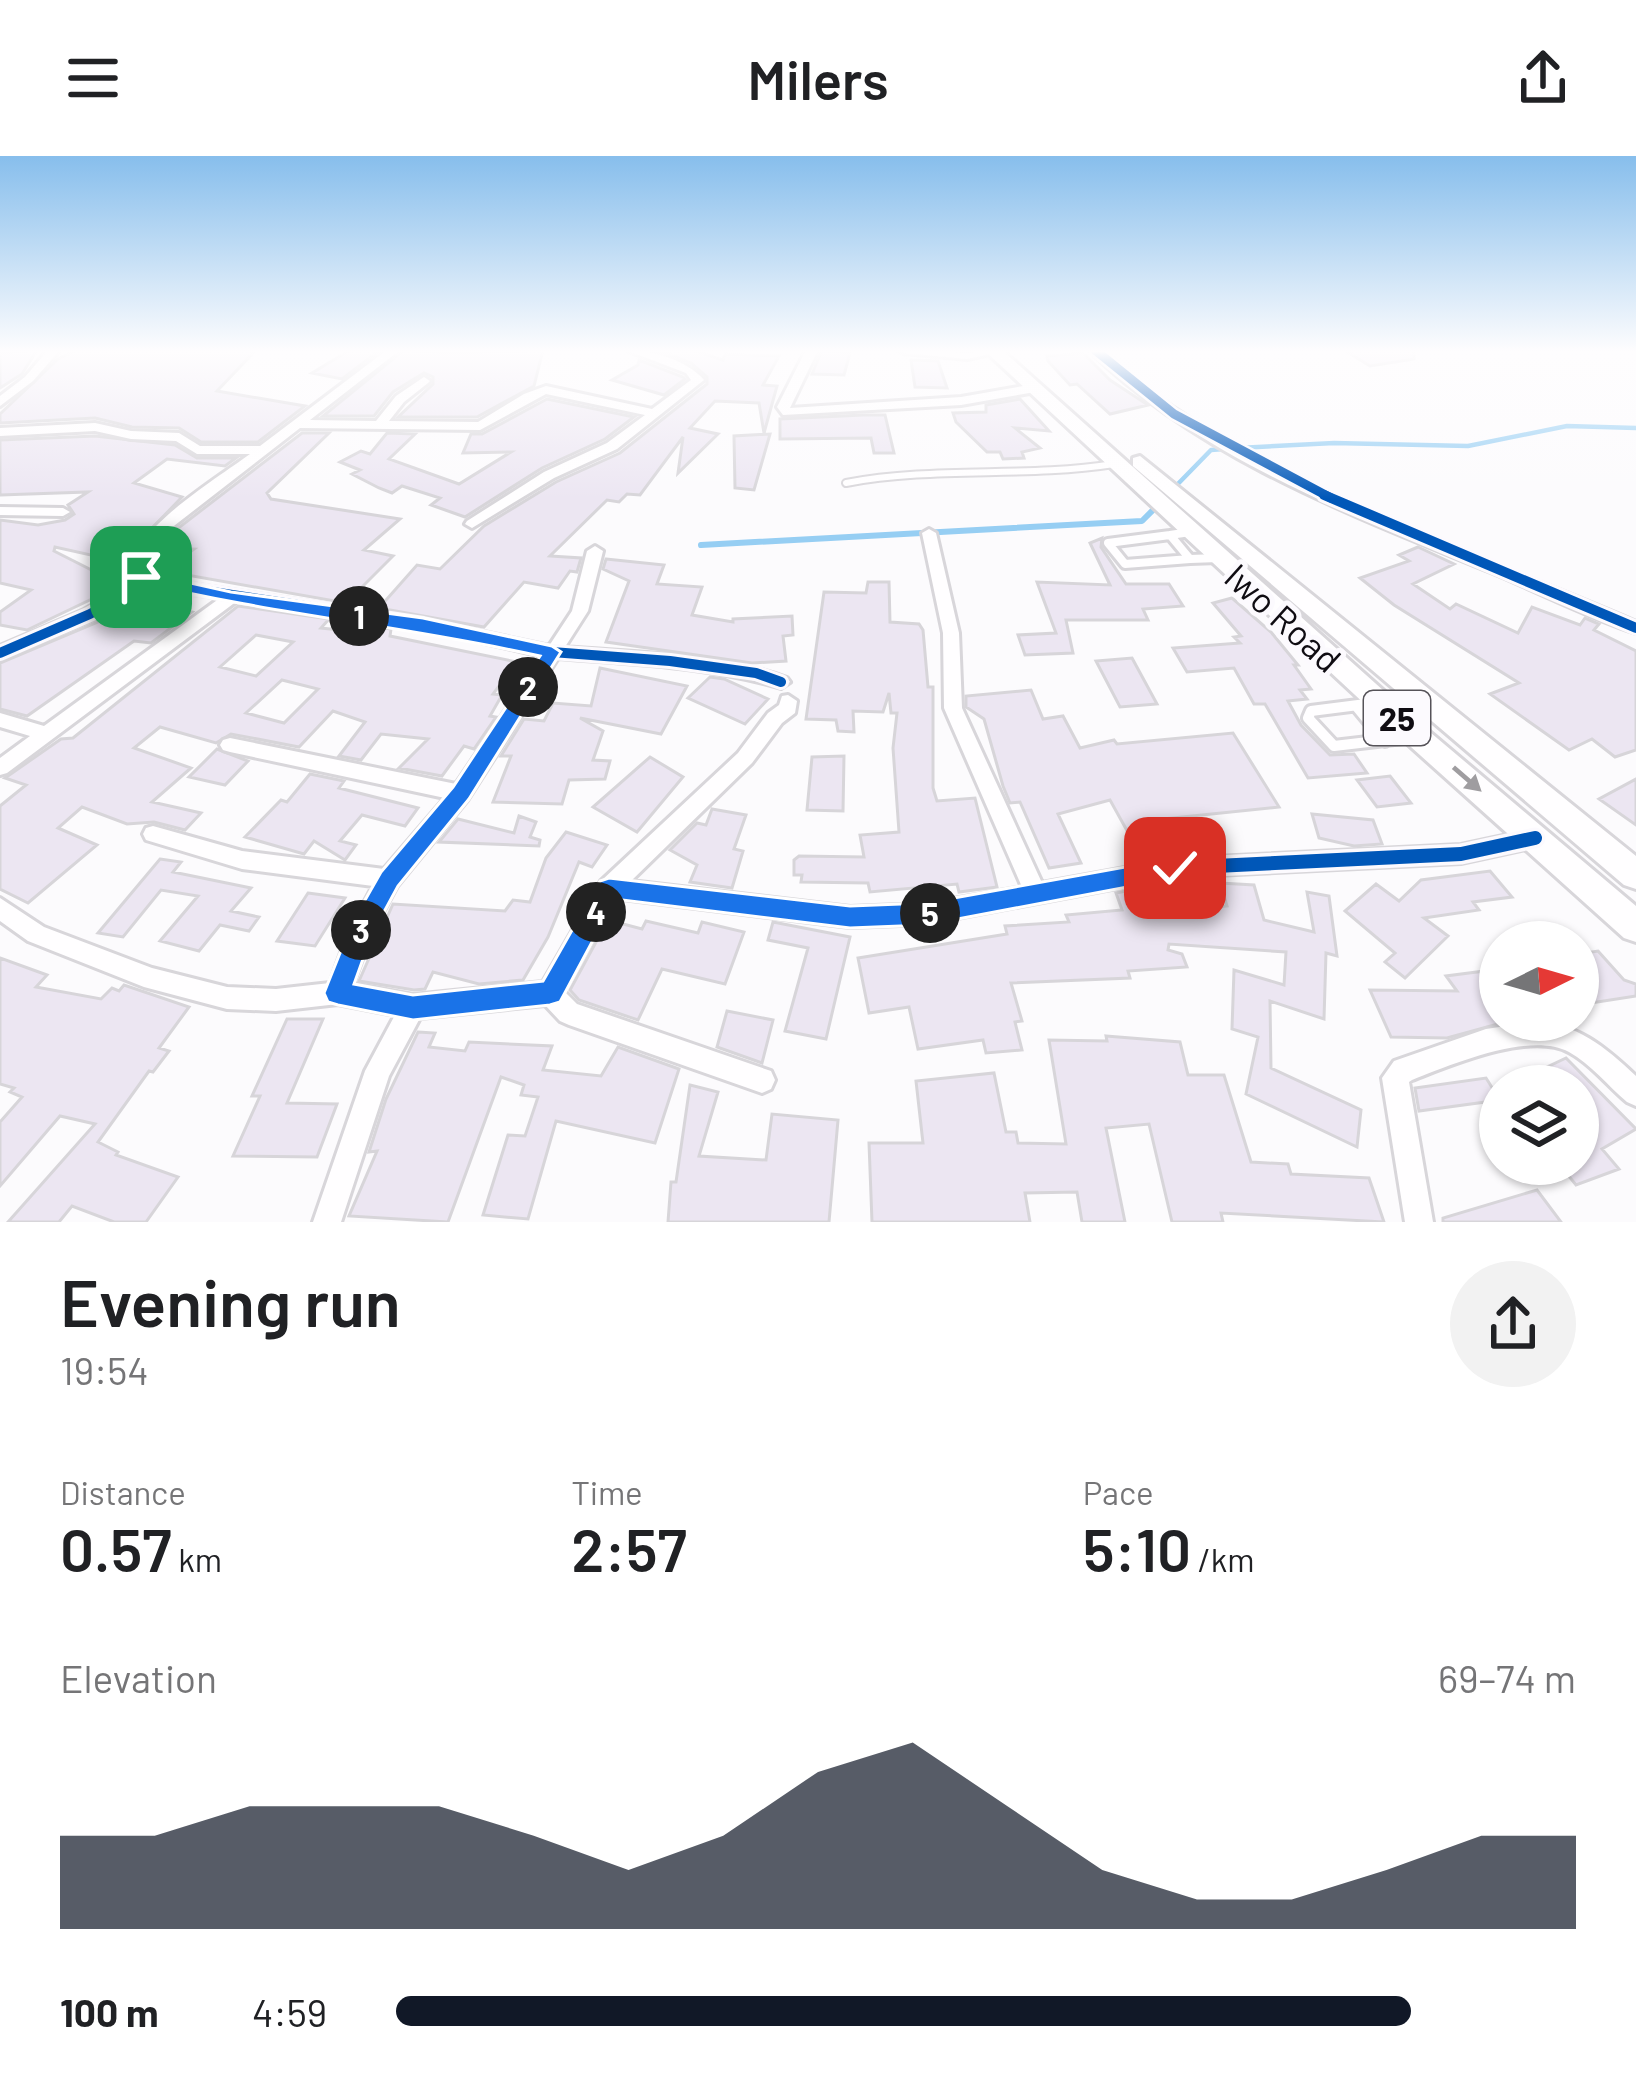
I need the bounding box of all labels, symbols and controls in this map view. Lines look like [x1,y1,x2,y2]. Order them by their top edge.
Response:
icon: menu [60,45,126,111]
icon: share [1510,45,1576,111]
text: Milers [747,46,889,111]
pin [90,526,192,628]
icon: arrive [108,544,174,610]
street label: Iwo Road [1217,554,1351,680]
pin: 1 [329,586,389,646]
text: 1 [353,596,365,636]
pin: 2 [498,657,558,717]
text: 2 [519,667,537,707]
road number: 25 [1364,691,1430,745]
one-way arrow [1452,765,1482,791]
pin [1124,817,1226,919]
icon: check [1142,835,1208,901]
pin: 4 [566,882,626,942]
pin: 5 [900,883,960,943]
text: 4 [586,892,606,932]
text: 5 [921,893,939,933]
pin: 3 [331,900,391,960]
text: 3 [352,910,370,950]
north arrow [1479,921,1599,1041]
map controls [1479,921,1599,1185]
button: layers [1479,1065,1599,1185]
text: Evening run [60,1261,401,1340]
button: share [1450,1261,1576,1387]
text: 19:54 [60,1346,149,1393]
text: Distance [60,1472,186,1512]
text: Time [571,1472,643,1512]
text: Pace [1083,1472,1154,1512]
text: 0.57 [60,1512,172,1584]
text: 2:57 [571,1512,687,1584]
text: 5:10 [1083,1512,1191,1584]
text: km [172,1539,222,1579]
text: /km [1191,1539,1255,1579]
text: Elevation [60,1654,217,1701]
text: 69–74 m [1438,1654,1576,1701]
text: 100 m [60,1988,159,2035]
text: 4:59 [252,1988,327,2035]

